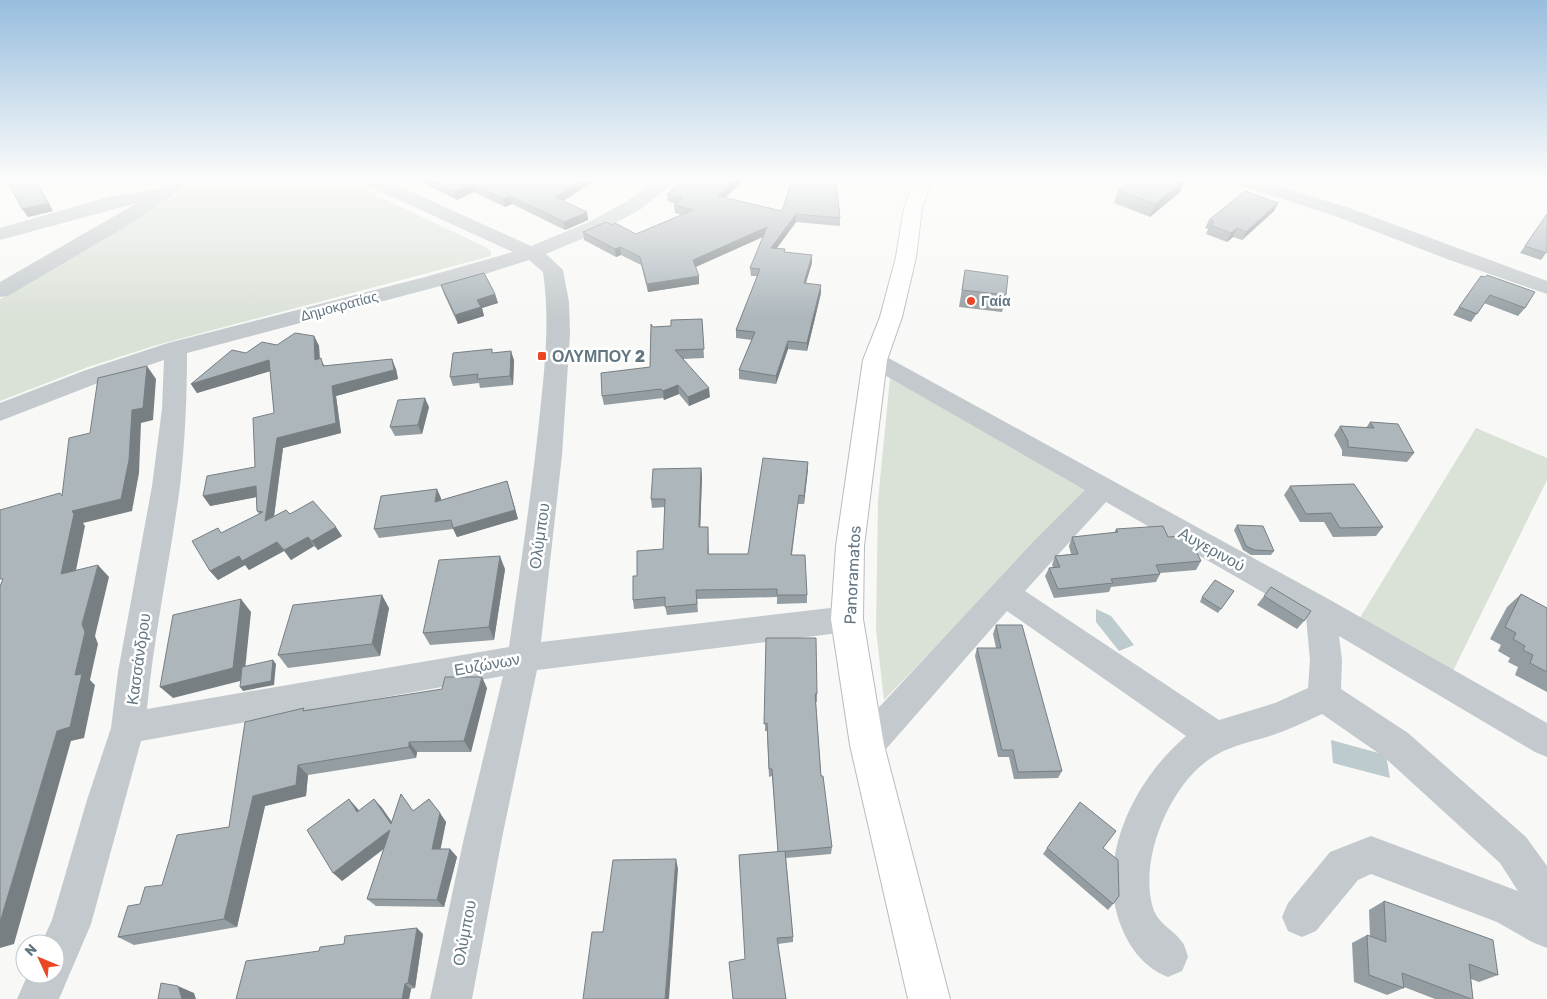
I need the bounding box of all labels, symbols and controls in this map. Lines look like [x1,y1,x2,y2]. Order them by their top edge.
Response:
street label: Δημοκρατίας [299,288,380,325]
place label: Γαία [981,293,1011,310]
marker: Γαία [965,295,977,307]
place label: ΟΛΥΜΠΟΥ 2 [552,347,645,366]
marker: ΟΛΥΜΠΟΥ 2 [536,350,548,362]
street label: Ολύμπου [525,502,554,570]
street label: Αυγερινού [1175,523,1248,575]
street label: Panoramatos [840,525,865,625]
street label: Κασσάνδρου [123,612,154,706]
street label: Ευζώνων [453,649,521,680]
street label: Ολύμπου [449,899,480,968]
north arrow [15,934,65,984]
text: N [21,941,41,960]

